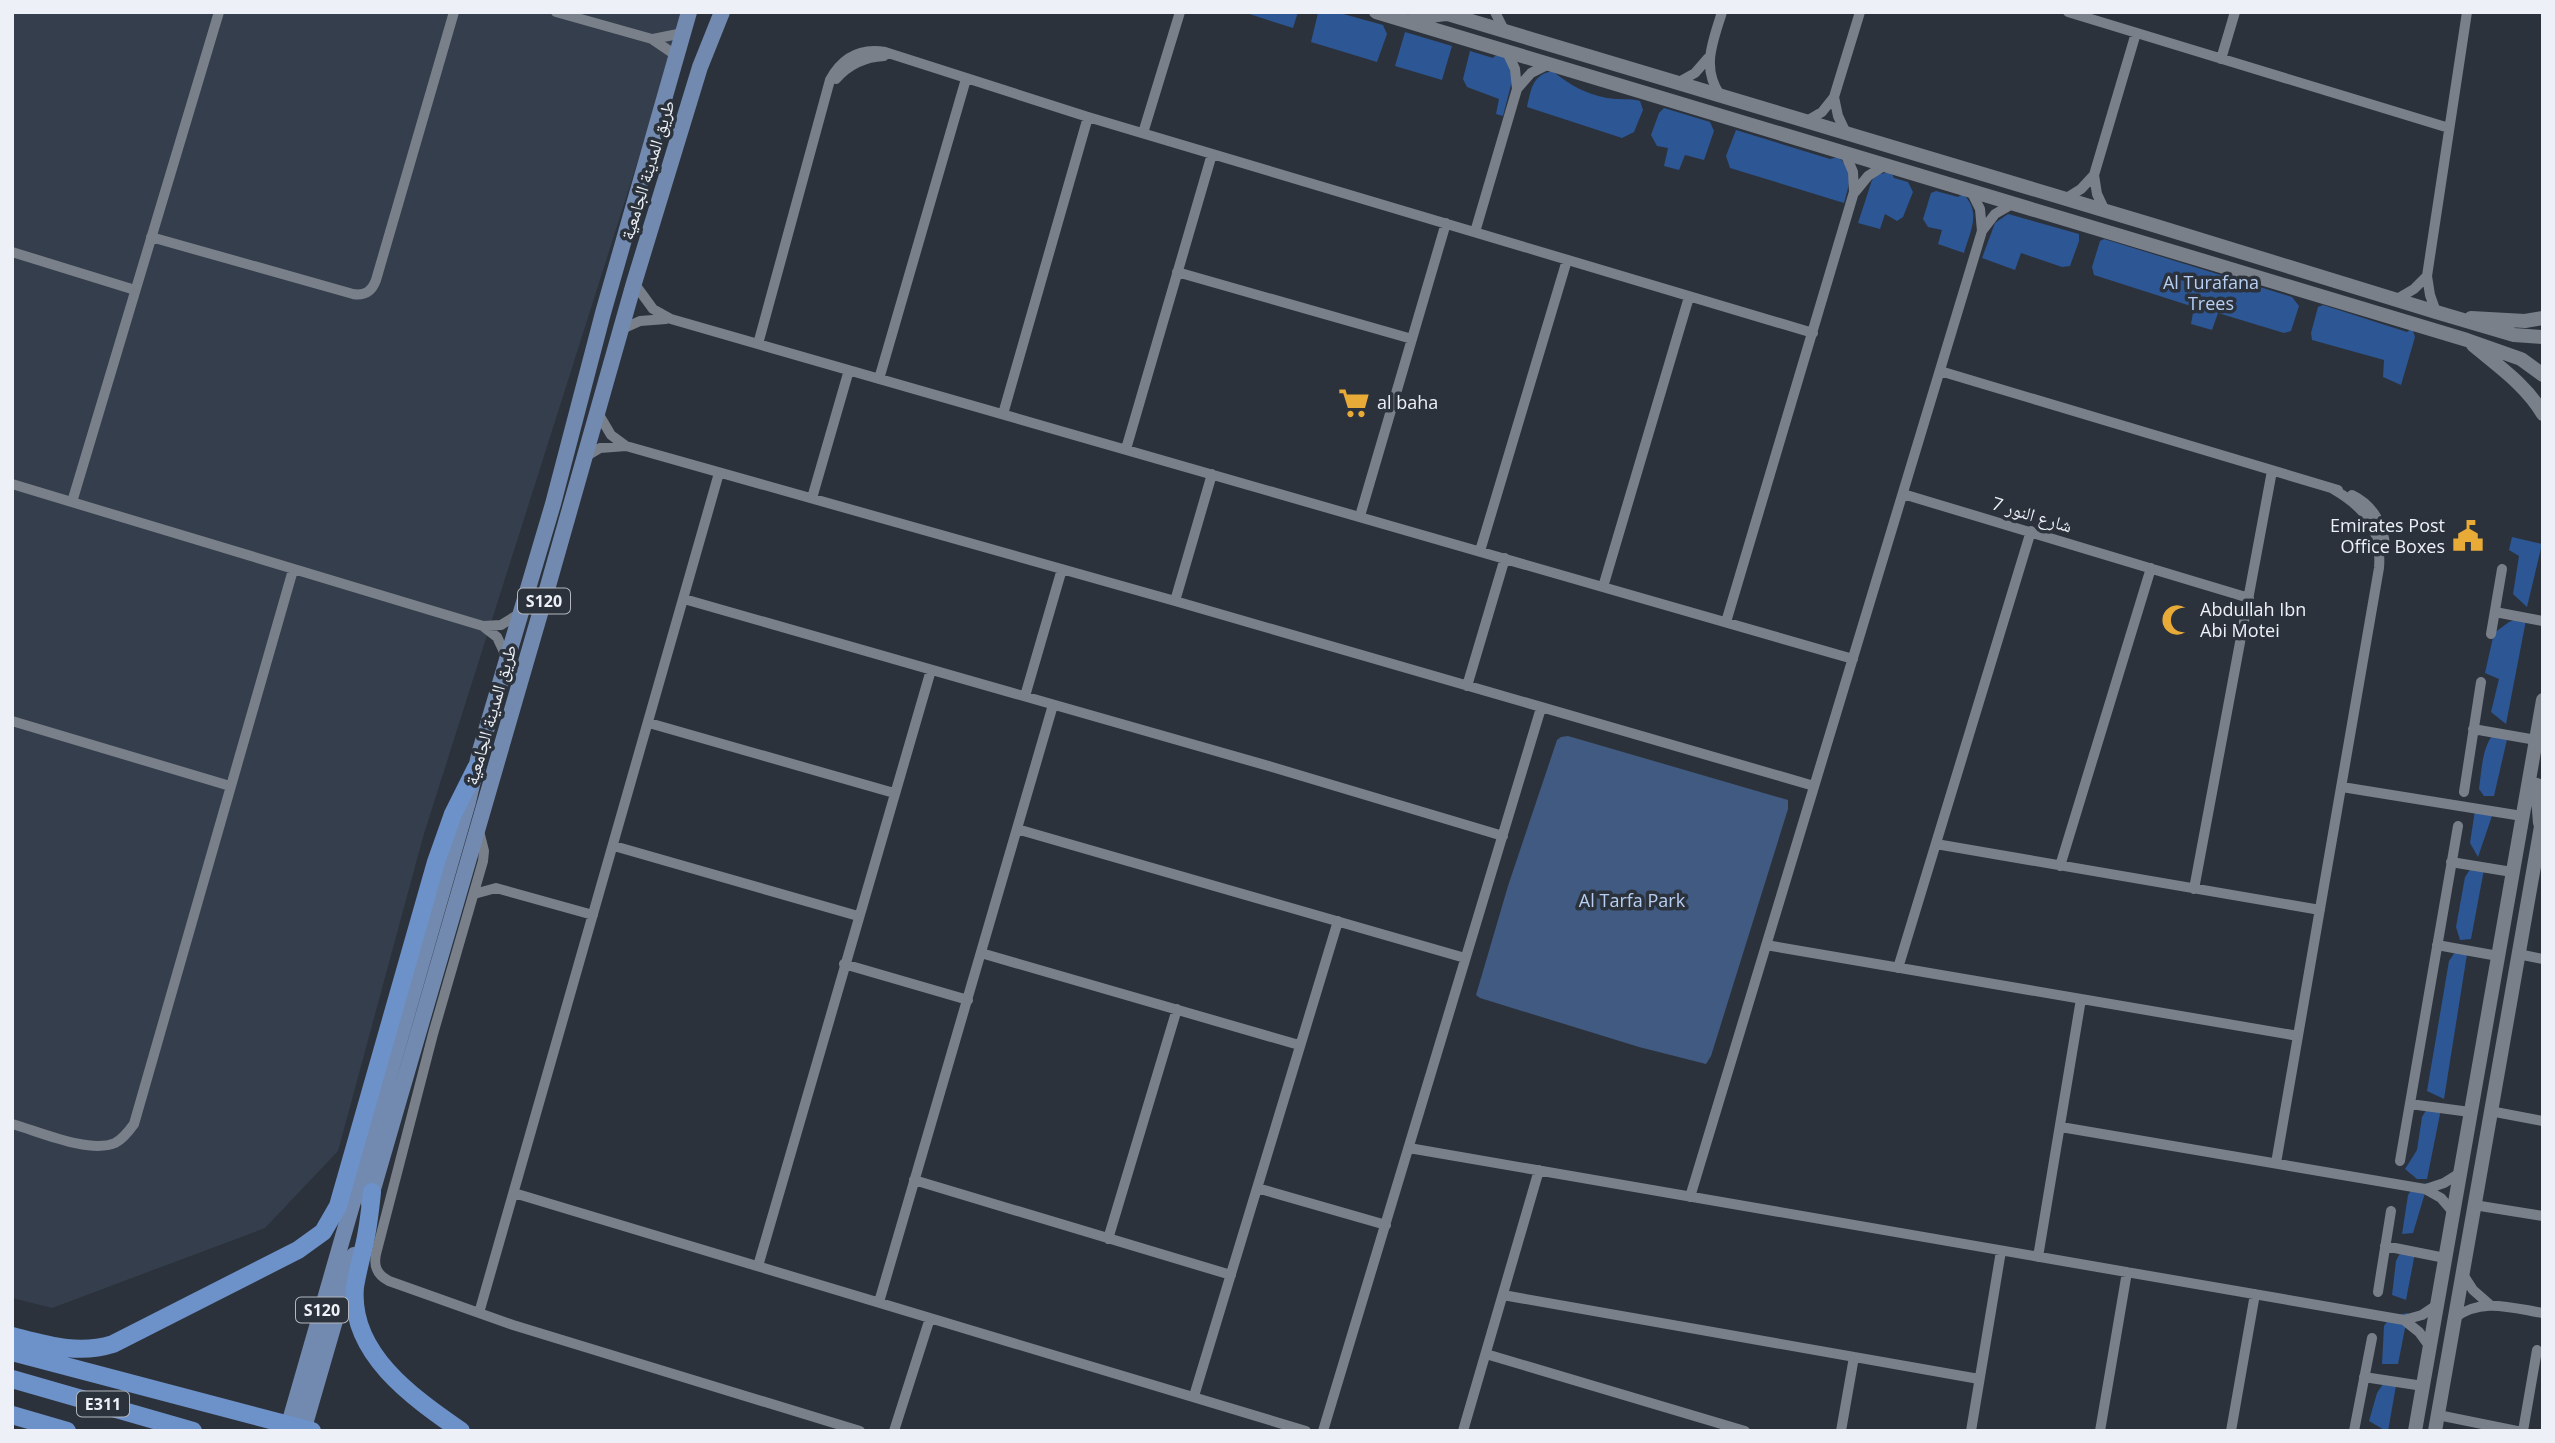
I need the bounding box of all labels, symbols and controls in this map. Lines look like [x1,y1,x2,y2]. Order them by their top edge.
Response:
street label: طريق المدينة الجامعية [614,97,680,242]
park label: Al Turafana Trees [2163,270,2259,315]
supermarket icon: al baha [1337,386,1371,420]
place label: al baha [1377,390,1438,414]
street label: شارع النور 7 [1989,490,2075,538]
place label: Emirates Post Office Boxes [2330,513,2445,558]
public building icon: Emirates Post Office Boxes [2451,519,2485,553]
road number: S120 [518,588,570,614]
place label: Abdullah Ibn Abi Motei [2200,597,2306,642]
mosque icon: Abdullah Ibn Abi Motei [2160,603,2194,637]
street label: طريق المدينة الجامعية [459,642,522,788]
park label: Al Tarfa Park [1579,888,1686,912]
road number: S120 [296,1298,348,1322]
road number: E311 [77,1392,129,1416]

